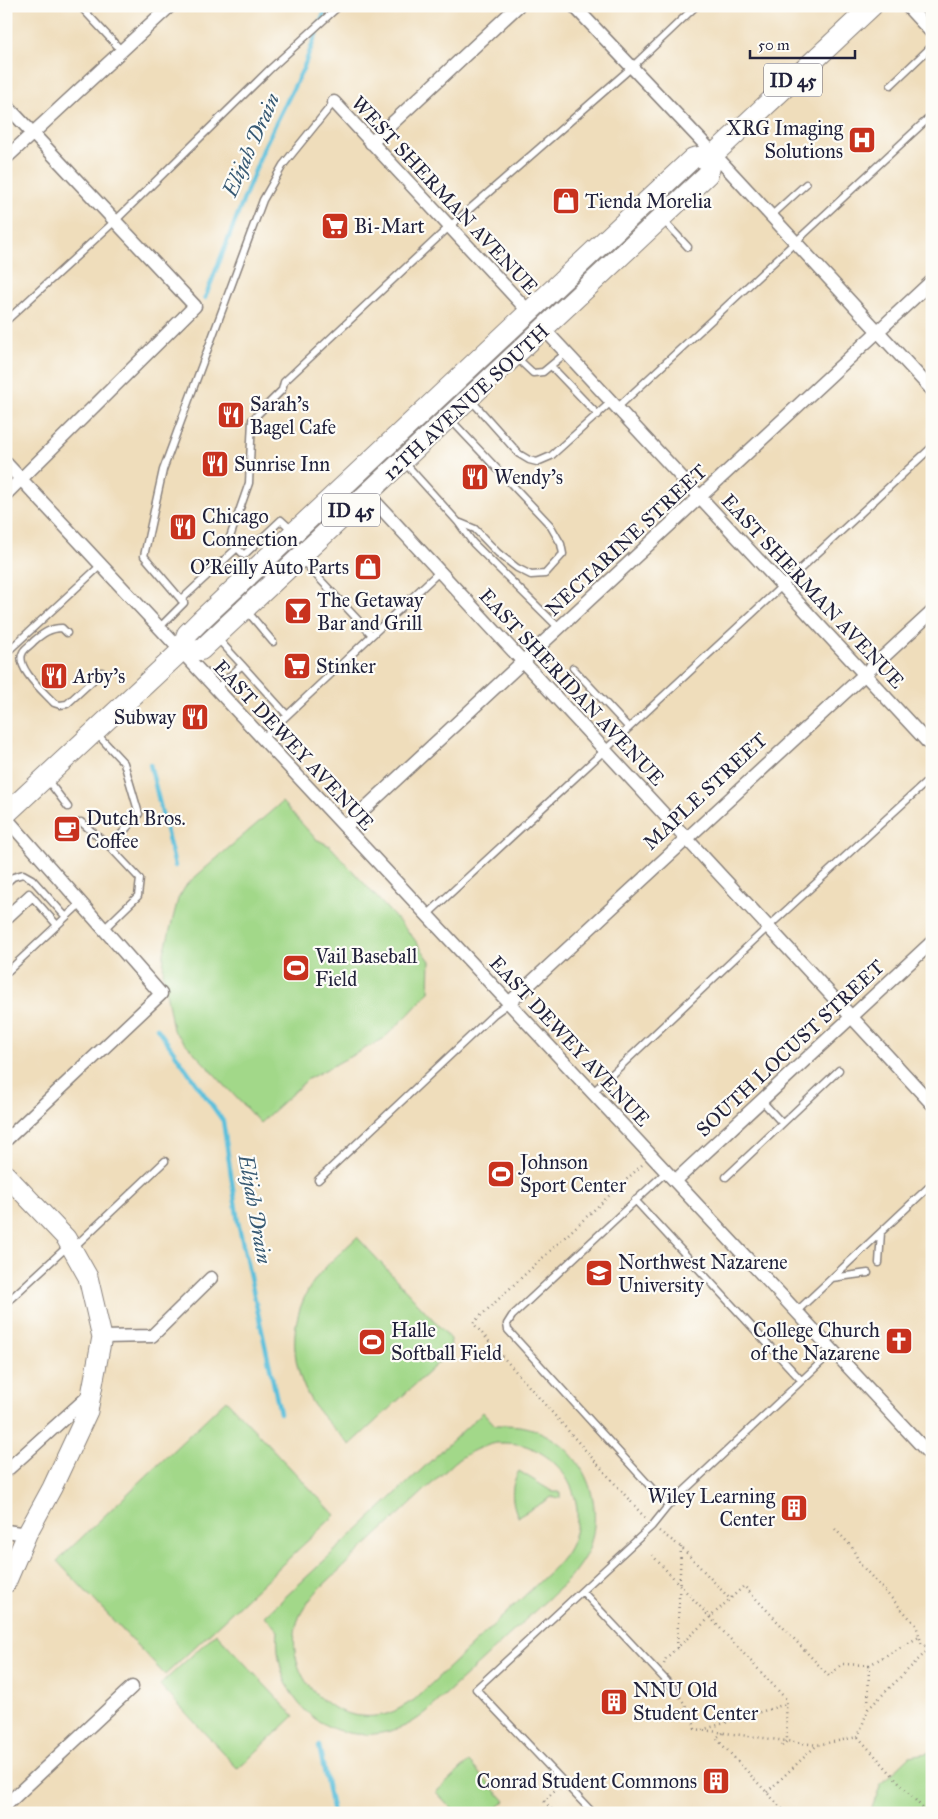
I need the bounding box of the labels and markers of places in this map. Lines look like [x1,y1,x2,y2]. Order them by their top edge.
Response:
place label: XRG Imaging Solutions [726,116,844,163]
hospital icon: XRG Imaging Solutions [847,125,877,155]
shop icon: Tienda Morelia [551,186,581,216]
place label: Tienda Morelia [585,189,712,213]
supermarket icon: Bi-Mart [320,211,350,241]
place label: Bi-Mart [354,214,425,238]
place label: Sarah's Bagel Cafe [250,392,336,440]
restaurant icon: Sarah's Bagel Cafe [216,400,246,430]
restaurant icon: Sunrise Inn [200,449,230,479]
place label: Sunrise Inn [234,452,330,476]
restaurant icon: Wendy's [460,462,490,492]
place label: Wendy's [494,465,563,489]
place label: Chicago Connection [202,504,298,551]
restaurant icon: Chicago Connection [168,512,198,542]
shop icon: O'Reilly Auto Parts [353,552,383,582]
place label: O'Reilly Auto Parts [190,555,349,579]
place label: The Getaway Bar and Grill [317,588,424,635]
bar icon: The Getaway Bar and Grill [283,596,313,626]
supermarket icon: Stinker [282,651,312,681]
place label: Stinker [316,654,376,678]
restaurant icon: Arby's [39,661,69,691]
place label: Arby's [72,664,125,688]
restaurant icon: Subway [180,702,210,732]
place label: Subway [114,705,177,729]
place label: Dutch Bros. Coffee [86,806,186,853]
cafe icon: Dutch Bros. Coffee [52,814,82,844]
place label: Vail Baseball Field [314,944,418,991]
sports icon: Vail Baseball Field [281,953,311,983]
place label: Johnson Sport Center [518,1150,627,1197]
sports icon: Johnson Sport Center [486,1159,516,1189]
place label: Northwest Nazarene University [618,1250,788,1297]
school or university icon: Northwest Nazarene University [584,1258,614,1288]
place label: Halle Softball Field [391,1318,502,1365]
place label: College Church of the Nazarene [751,1318,880,1365]
church icon: College Church of the Nazarene [884,1326,914,1356]
sports icon: Halle Softball Field [357,1327,387,1357]
place label: Wiley Learning Center [648,1484,776,1531]
building icon: Wiley Learning Center [779,1493,809,1523]
place label: NNU Old Student Center [633,1678,759,1725]
building icon: NNU Old Student Center [599,1687,629,1717]
building icon: Conrad Student Commons [701,1766,731,1796]
place label: Conrad Student Commons [477,1769,697,1793]

